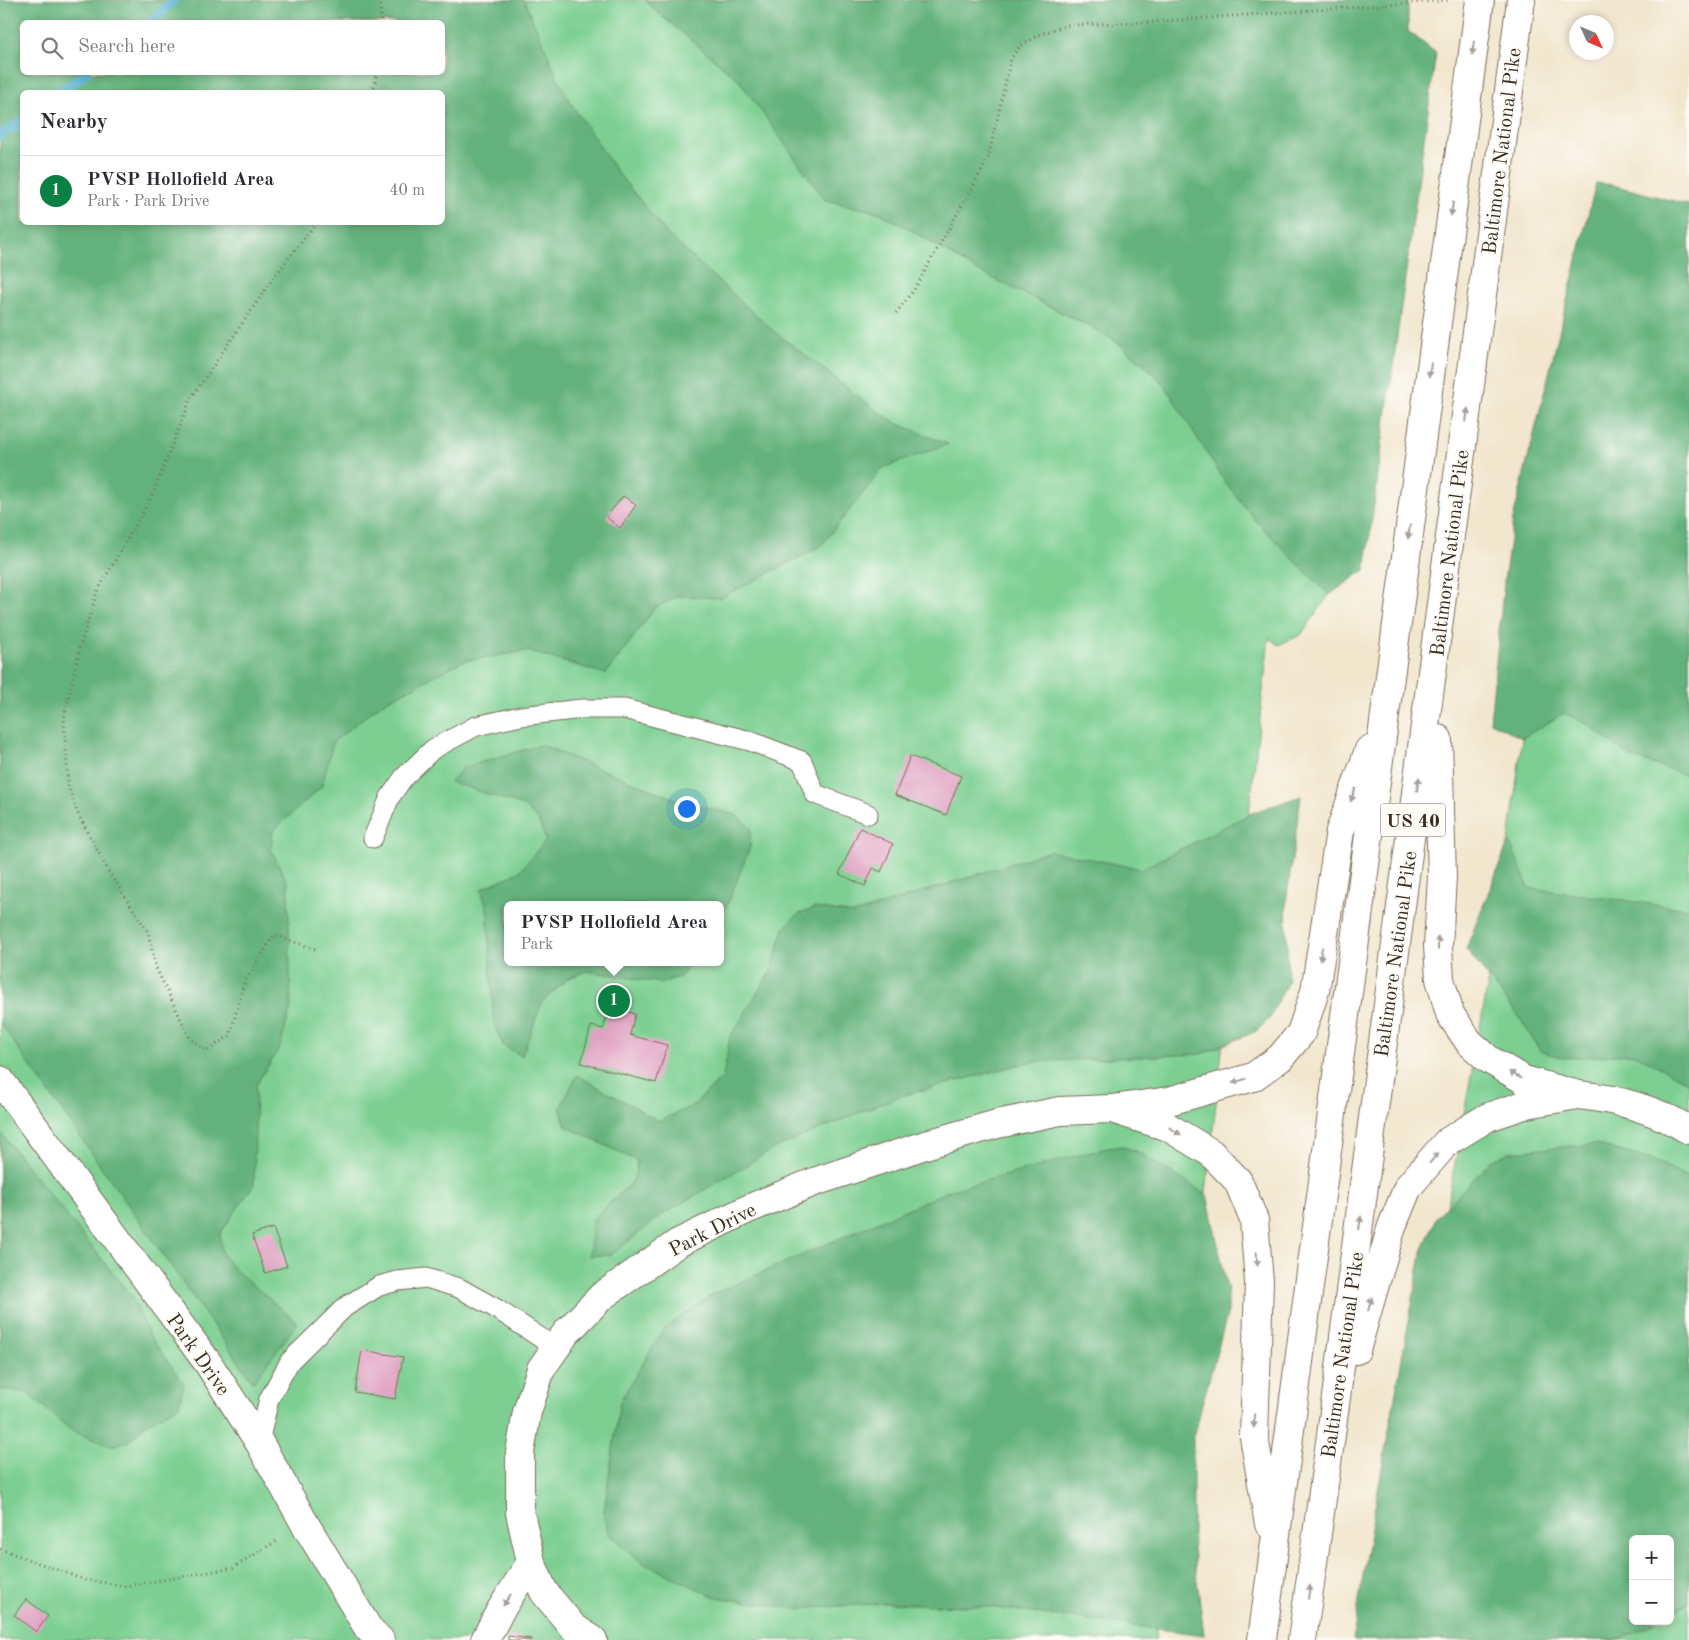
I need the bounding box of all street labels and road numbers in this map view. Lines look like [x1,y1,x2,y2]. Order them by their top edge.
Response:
street label: Baltimore National Pike [1480,47,1526,256]
street label: Baltimore National Pike [1428,449,1474,658]
road number: US 40 [1380,804,1446,836]
street label: Baltimore National Pike [1373,850,1421,1059]
street label: Park Drive [666,1200,760,1261]
street label: Baltimore National Pike [1320,1251,1368,1460]
street label: Park Drive [162,1311,233,1400]

